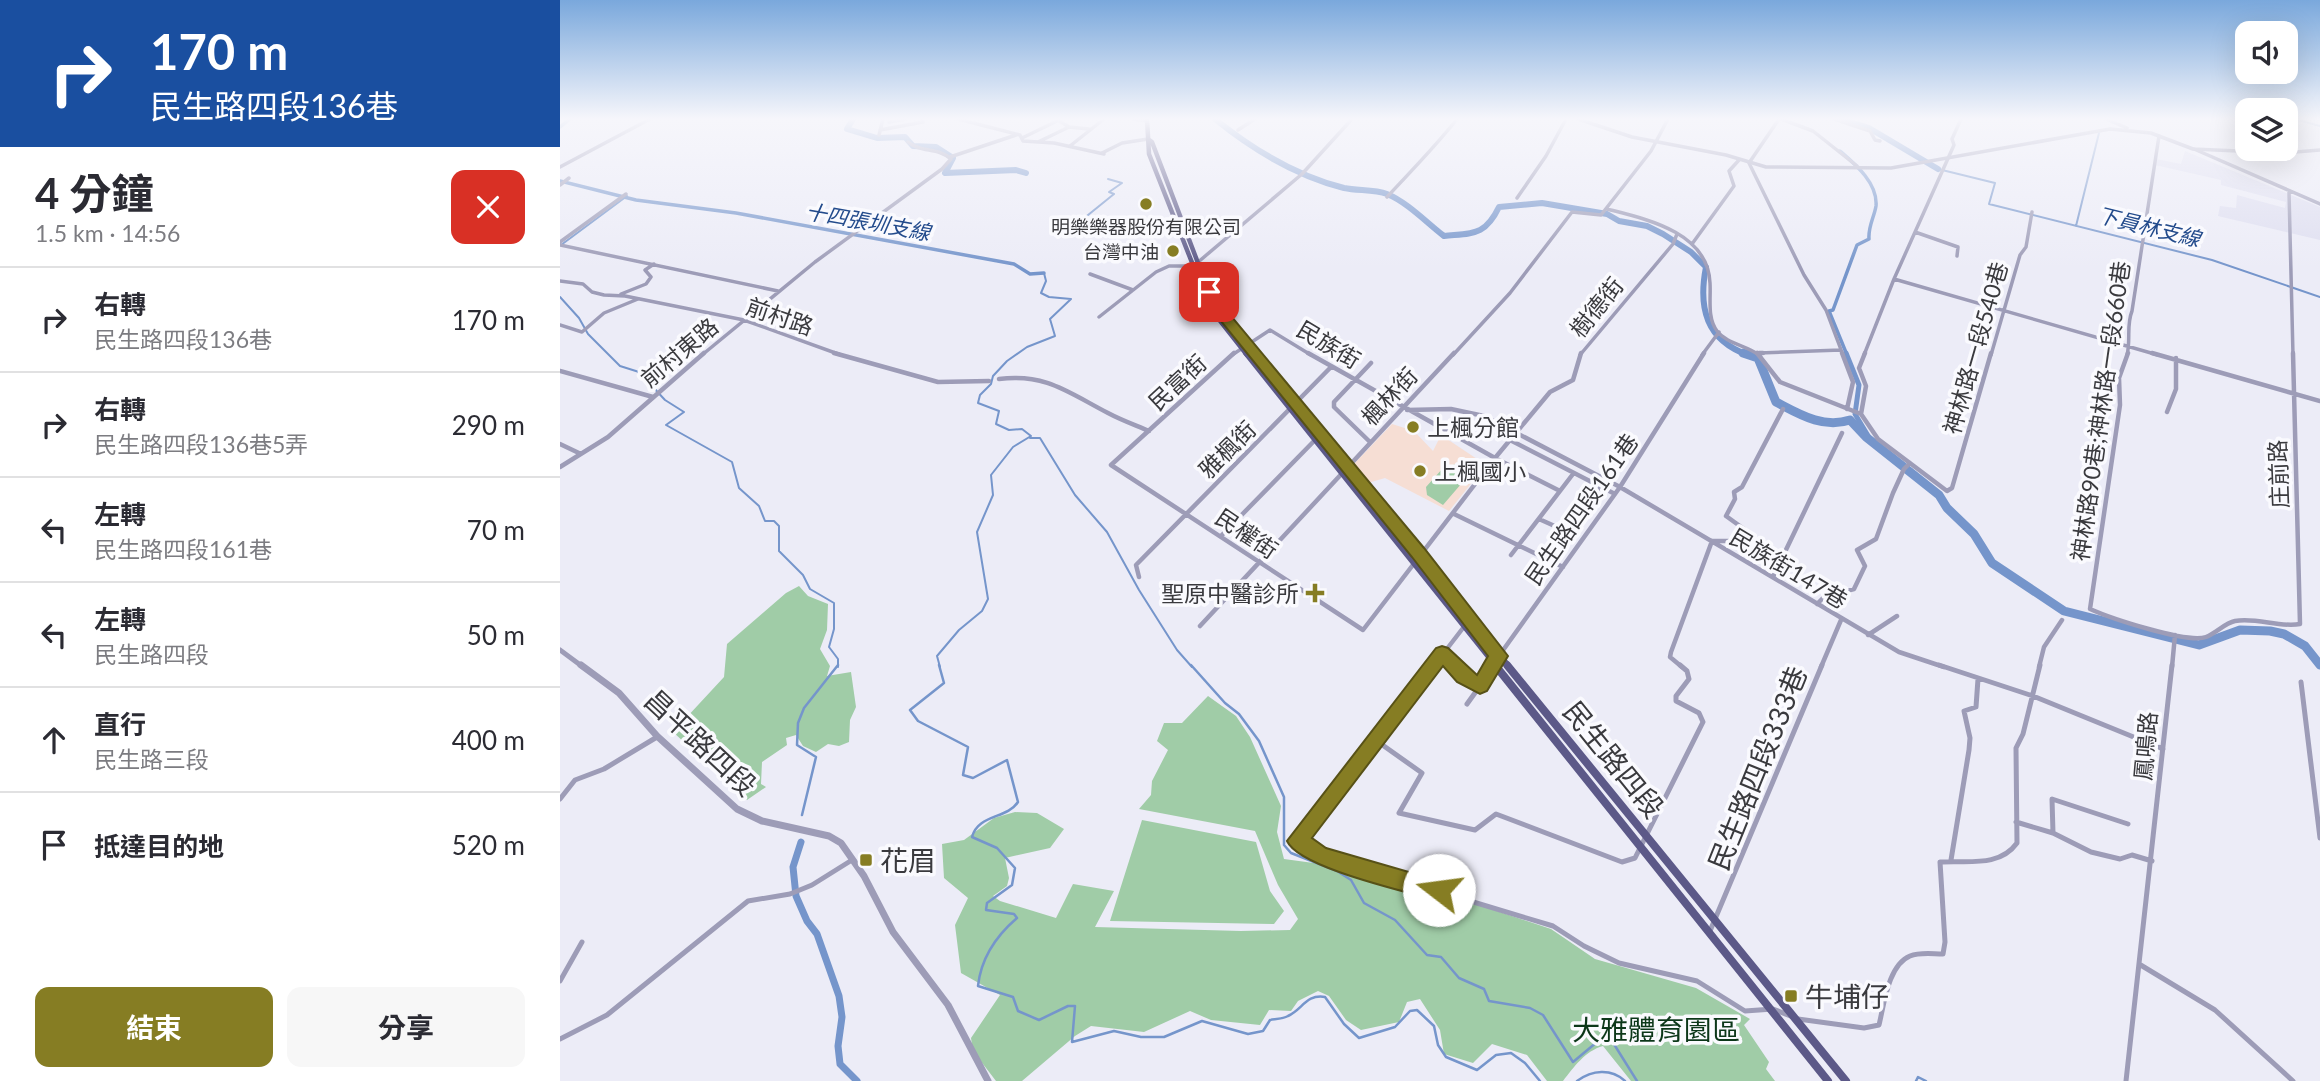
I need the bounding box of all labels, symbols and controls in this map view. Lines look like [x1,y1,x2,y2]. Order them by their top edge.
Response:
map controls [2235,21,2298,161]
button: sound [2235,21,2298,84]
text: 170 m [150,22,288,80]
icon: right [35,28,126,119]
text: 民生路四段136巷 [150,86,398,125]
button: layers [2235,98,2298,161]
text: 4 分鐘 [35,168,154,218]
button: close [451,170,525,244]
marker: 明樂樂器股份有限公司 [1138,196,1154,212]
water label: 十四張圳支線 [804,198,934,245]
water label: 下員林支線 [2095,201,2205,251]
place label: 明樂樂器股份有限公司 [1051,215,1241,238]
text: 1.5 km · 14:56 [35,219,180,247]
place label: 台灣中油 [1083,240,1159,263]
marker: 台灣中油 [1165,243,1181,259]
street label: 神林路一段540巷 [1937,259,2013,437]
street label: 神林路90巷;神林路一段660巷 [2065,259,2135,563]
pin [1179,262,1239,322]
street label: 樹德街 [1563,271,1629,343]
icon: arrive [1190,273,1228,311]
text: 右轉 [94,288,146,320]
street label: 前村路 [743,292,817,340]
icon: right [35,301,73,339]
text: 170 m [452,304,525,336]
street label: 前村東路 [635,312,723,392]
street label: 民族街 [1292,314,1366,374]
text: 民生路四段136巷 [94,325,272,353]
street label: 民富街 [1142,348,1212,416]
street label: 楓林街 [1355,361,1423,431]
text: 右轉 [94,393,146,425]
icon: right [35,406,73,444]
text: 290 m [452,409,525,441]
place label: 上楓分館 [1427,413,1519,441]
street label: 雅楓街 [1193,415,1261,483]
marker: 上楓分館 [1405,419,1421,435]
street label: 民生路四段161巷 [1518,428,1644,590]
text: 民生路四段136巷5弄 [94,430,308,458]
street label: 庄前路 [2263,439,2293,509]
place label: 上楓國小 [1434,457,1526,485]
marker: 上楓國小 [1412,463,1428,479]
text: 左轉 [94,498,146,530]
street label: 民權街 [1211,502,1283,564]
icon: left [35,511,73,549]
text: 70 m [467,514,525,546]
street label: 民族街147巷 [1725,522,1853,614]
text: 民生路四段161巷 [94,535,272,563]
place label: 聖原中醫診所 [1161,579,1299,607]
marker: 聖原中醫診所 [1305,583,1325,603]
text: 左轉 [94,603,146,635]
icon: left [35,616,73,654]
text: 50 m [467,619,525,651]
text: 民生路四段 [94,640,209,668]
street label: 民生路四段333巷 [1701,661,1813,875]
street label: 昌平路四段 [638,682,764,802]
street label: 民生路四段 [1557,694,1671,824]
text: 直行 [94,708,146,740]
street label: 鳳鳴路 [2128,710,2162,782]
icon: ahead [35,721,73,759]
text: 400 m [452,724,525,756]
text: 民生路三段 [94,745,209,773]
icon: arrive [35,826,73,864]
text: 520 m [452,829,525,861]
text: 抵達目的地 [94,830,224,862]
place label: 花眉 [880,843,936,877]
marker: 花眉 [858,852,874,868]
position arrow [1402,853,1476,927]
place label: 牛埔仔 [1805,979,1889,1013]
button: 結束 [35,987,273,1067]
button: 分享 [287,987,525,1067]
marker: 牛埔仔 [1783,988,1799,1004]
park label: 大雅體育園區 [1572,1012,1740,1046]

